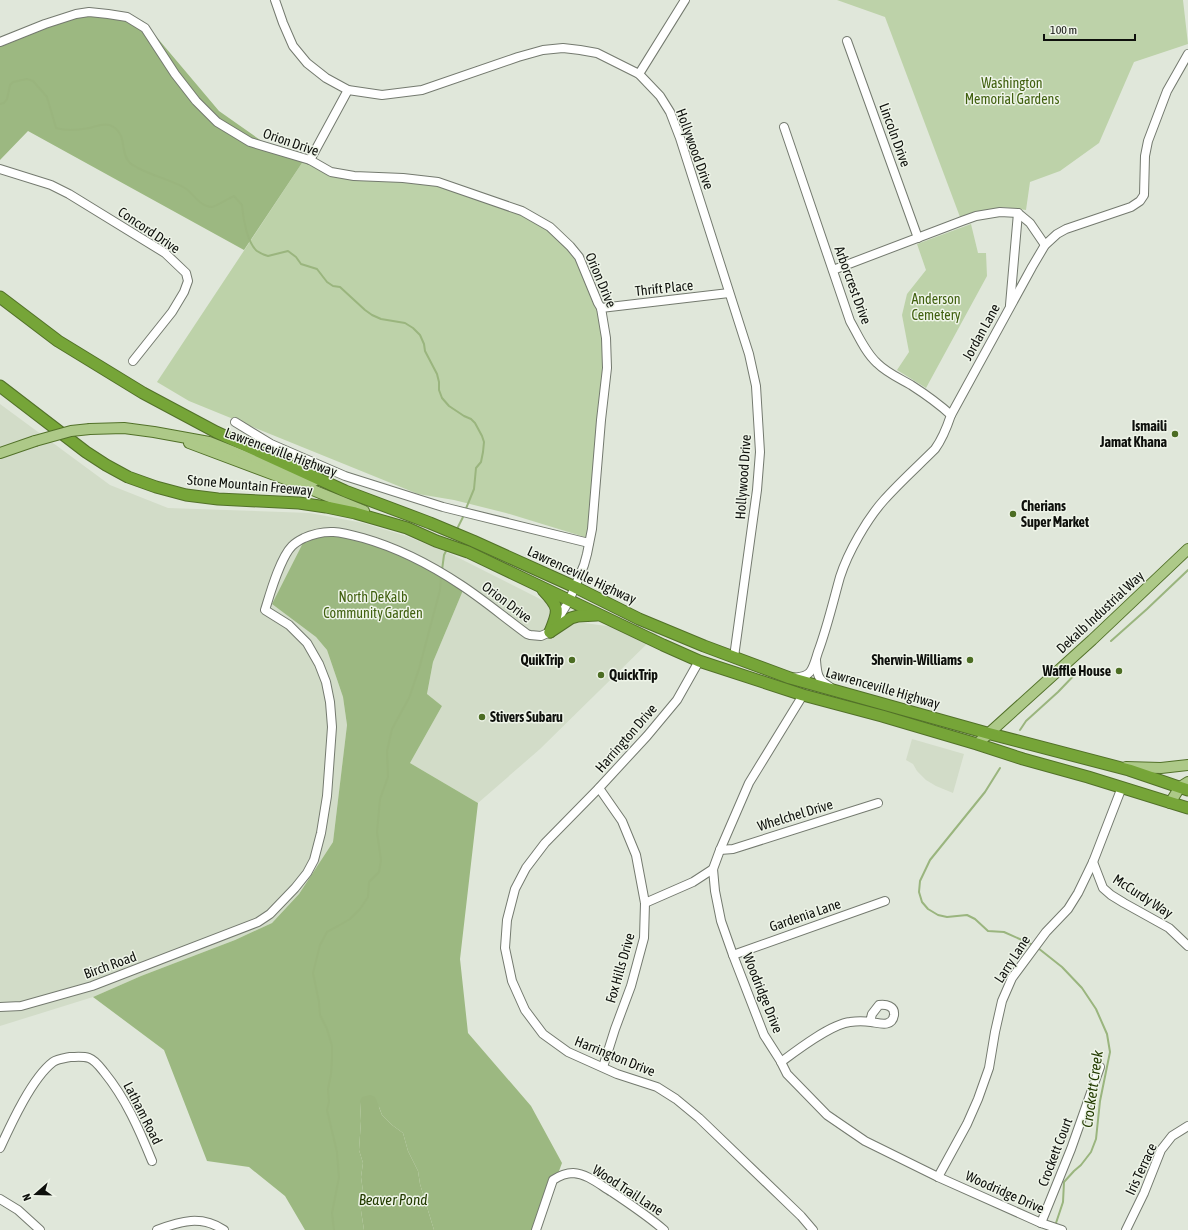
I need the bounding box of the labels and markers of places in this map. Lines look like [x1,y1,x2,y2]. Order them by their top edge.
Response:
place label: Ismaili Jamat Khana [1099,418,1167,450]
marker: Ismaili Jamat Khana [1170,429,1180,439]
place label: Cherians Super Market [1021,498,1089,530]
marker: Cherians Super Market [1008,509,1018,519]
place label: QuikTrip [520,652,564,668]
place label: Sherwin-Williams [871,652,962,668]
marker: QuikTrip [567,655,577,665]
marker: Sherwin-Williams [965,655,975,665]
place label: Waffle House [1042,663,1111,679]
marker: Waffle House [1114,666,1124,676]
place label: QuickTrip [609,667,658,683]
marker: QuickTrip [596,670,606,680]
place label: Stivers Subaru [490,709,563,725]
marker: Stivers Subaru [477,712,487,722]

